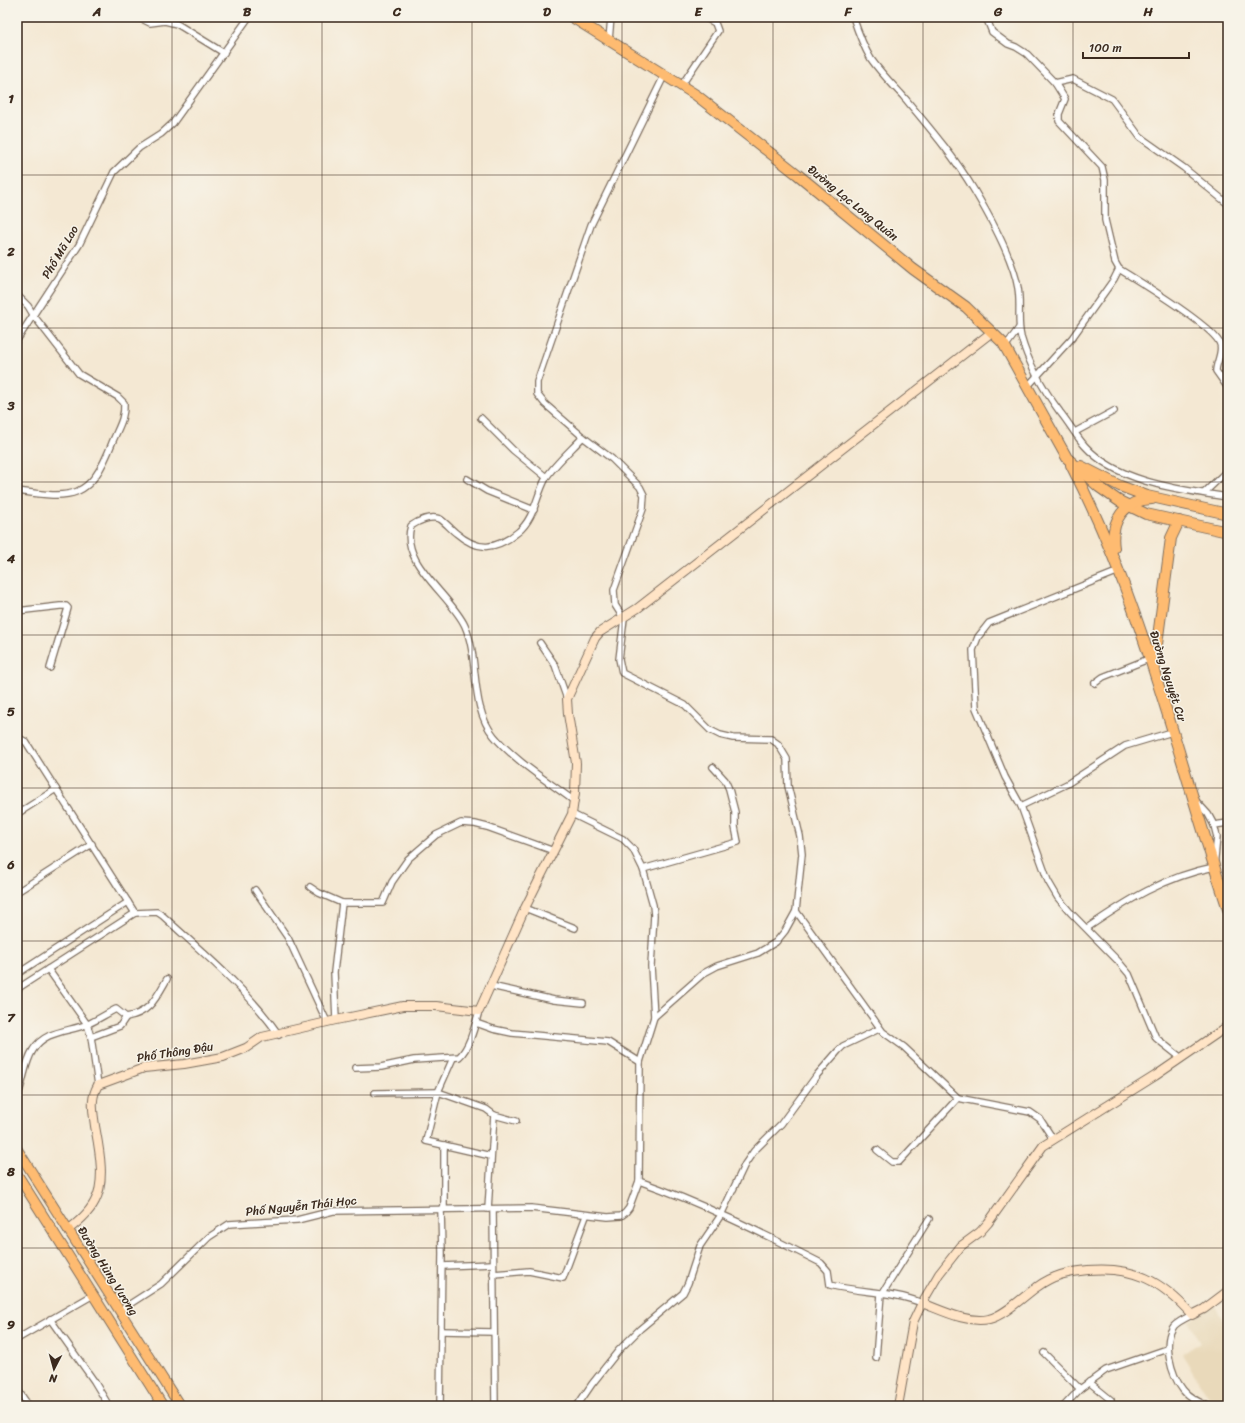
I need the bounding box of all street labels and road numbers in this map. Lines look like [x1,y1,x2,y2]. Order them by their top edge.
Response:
street label: Đường Lạc Long Quân [803,159,904,247]
street label: Phố Mã Lao [35,221,85,283]
street label: Đường Nguyệt Cư [1143,628,1193,725]
street label: Phố Thông Đậu [135,1035,215,1069]
street label: Phố Nguyễn Thái Học [244,1189,358,1223]
street label: Đường Hùng Vương [72,1222,144,1320]

